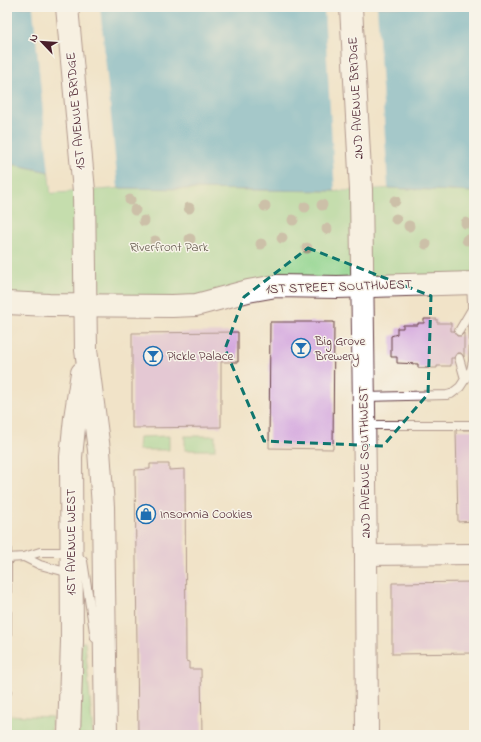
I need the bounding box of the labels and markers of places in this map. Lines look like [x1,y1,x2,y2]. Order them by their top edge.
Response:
place label: Big Grove Brewery [314,332,366,367]
bar icon: Big Grove Brewery [290,337,312,359]
bar icon: Pickle Palace [142,345,164,367]
place label: Pickle Palace [167,347,234,366]
shop icon: Insomnia Cookies [135,503,157,525]
place label: Insomnia Cookies [160,505,253,524]

